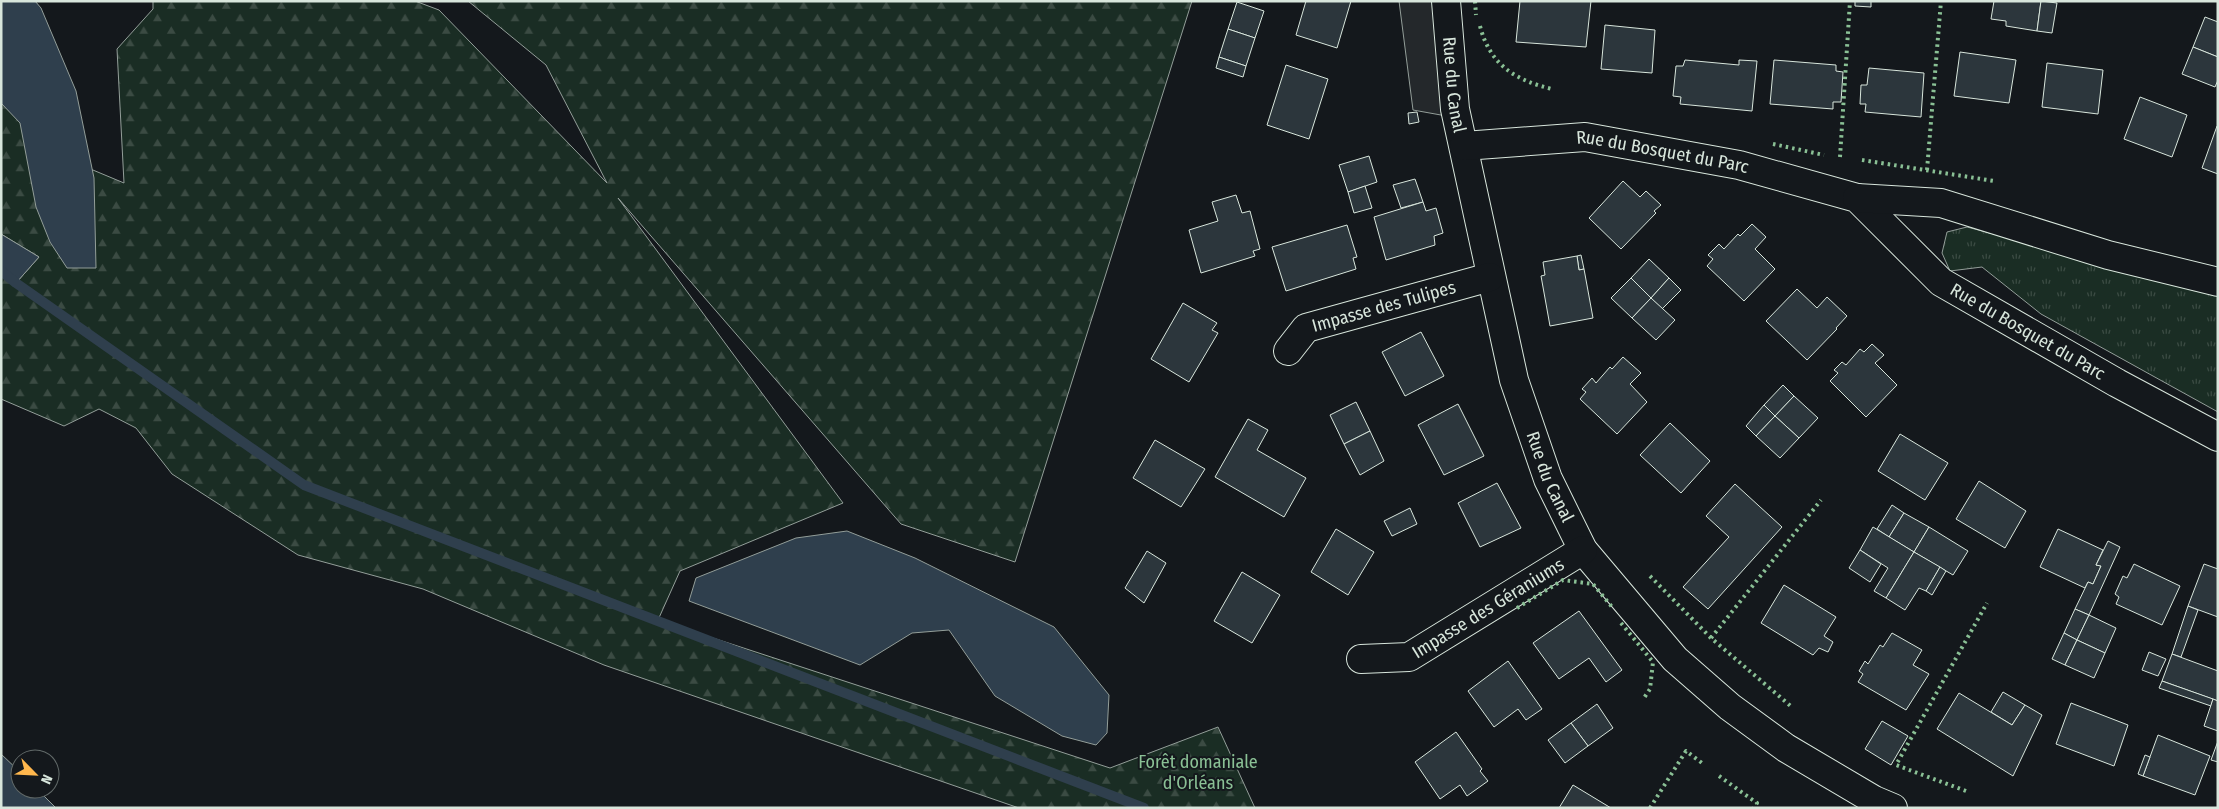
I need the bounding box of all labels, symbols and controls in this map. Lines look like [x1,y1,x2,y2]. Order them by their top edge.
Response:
street label: Rue du Canal [1438,36,1471,135]
street label: Rue du Bosquet du Parc [1575,126,1751,178]
street label: Impasse des Tulipes [1310,276,1458,337]
street label: Rue du Bosquet du Parc [1946,279,2109,385]
street label: Rue du Canal [1521,429,1579,526]
street label: Impasse des Géraniums [1408,553,1568,663]
north arrow [10,749,60,799]
park label: Forêt domaniale d'Orléans [1138,751,1258,794]
text: N [37,772,56,786]

